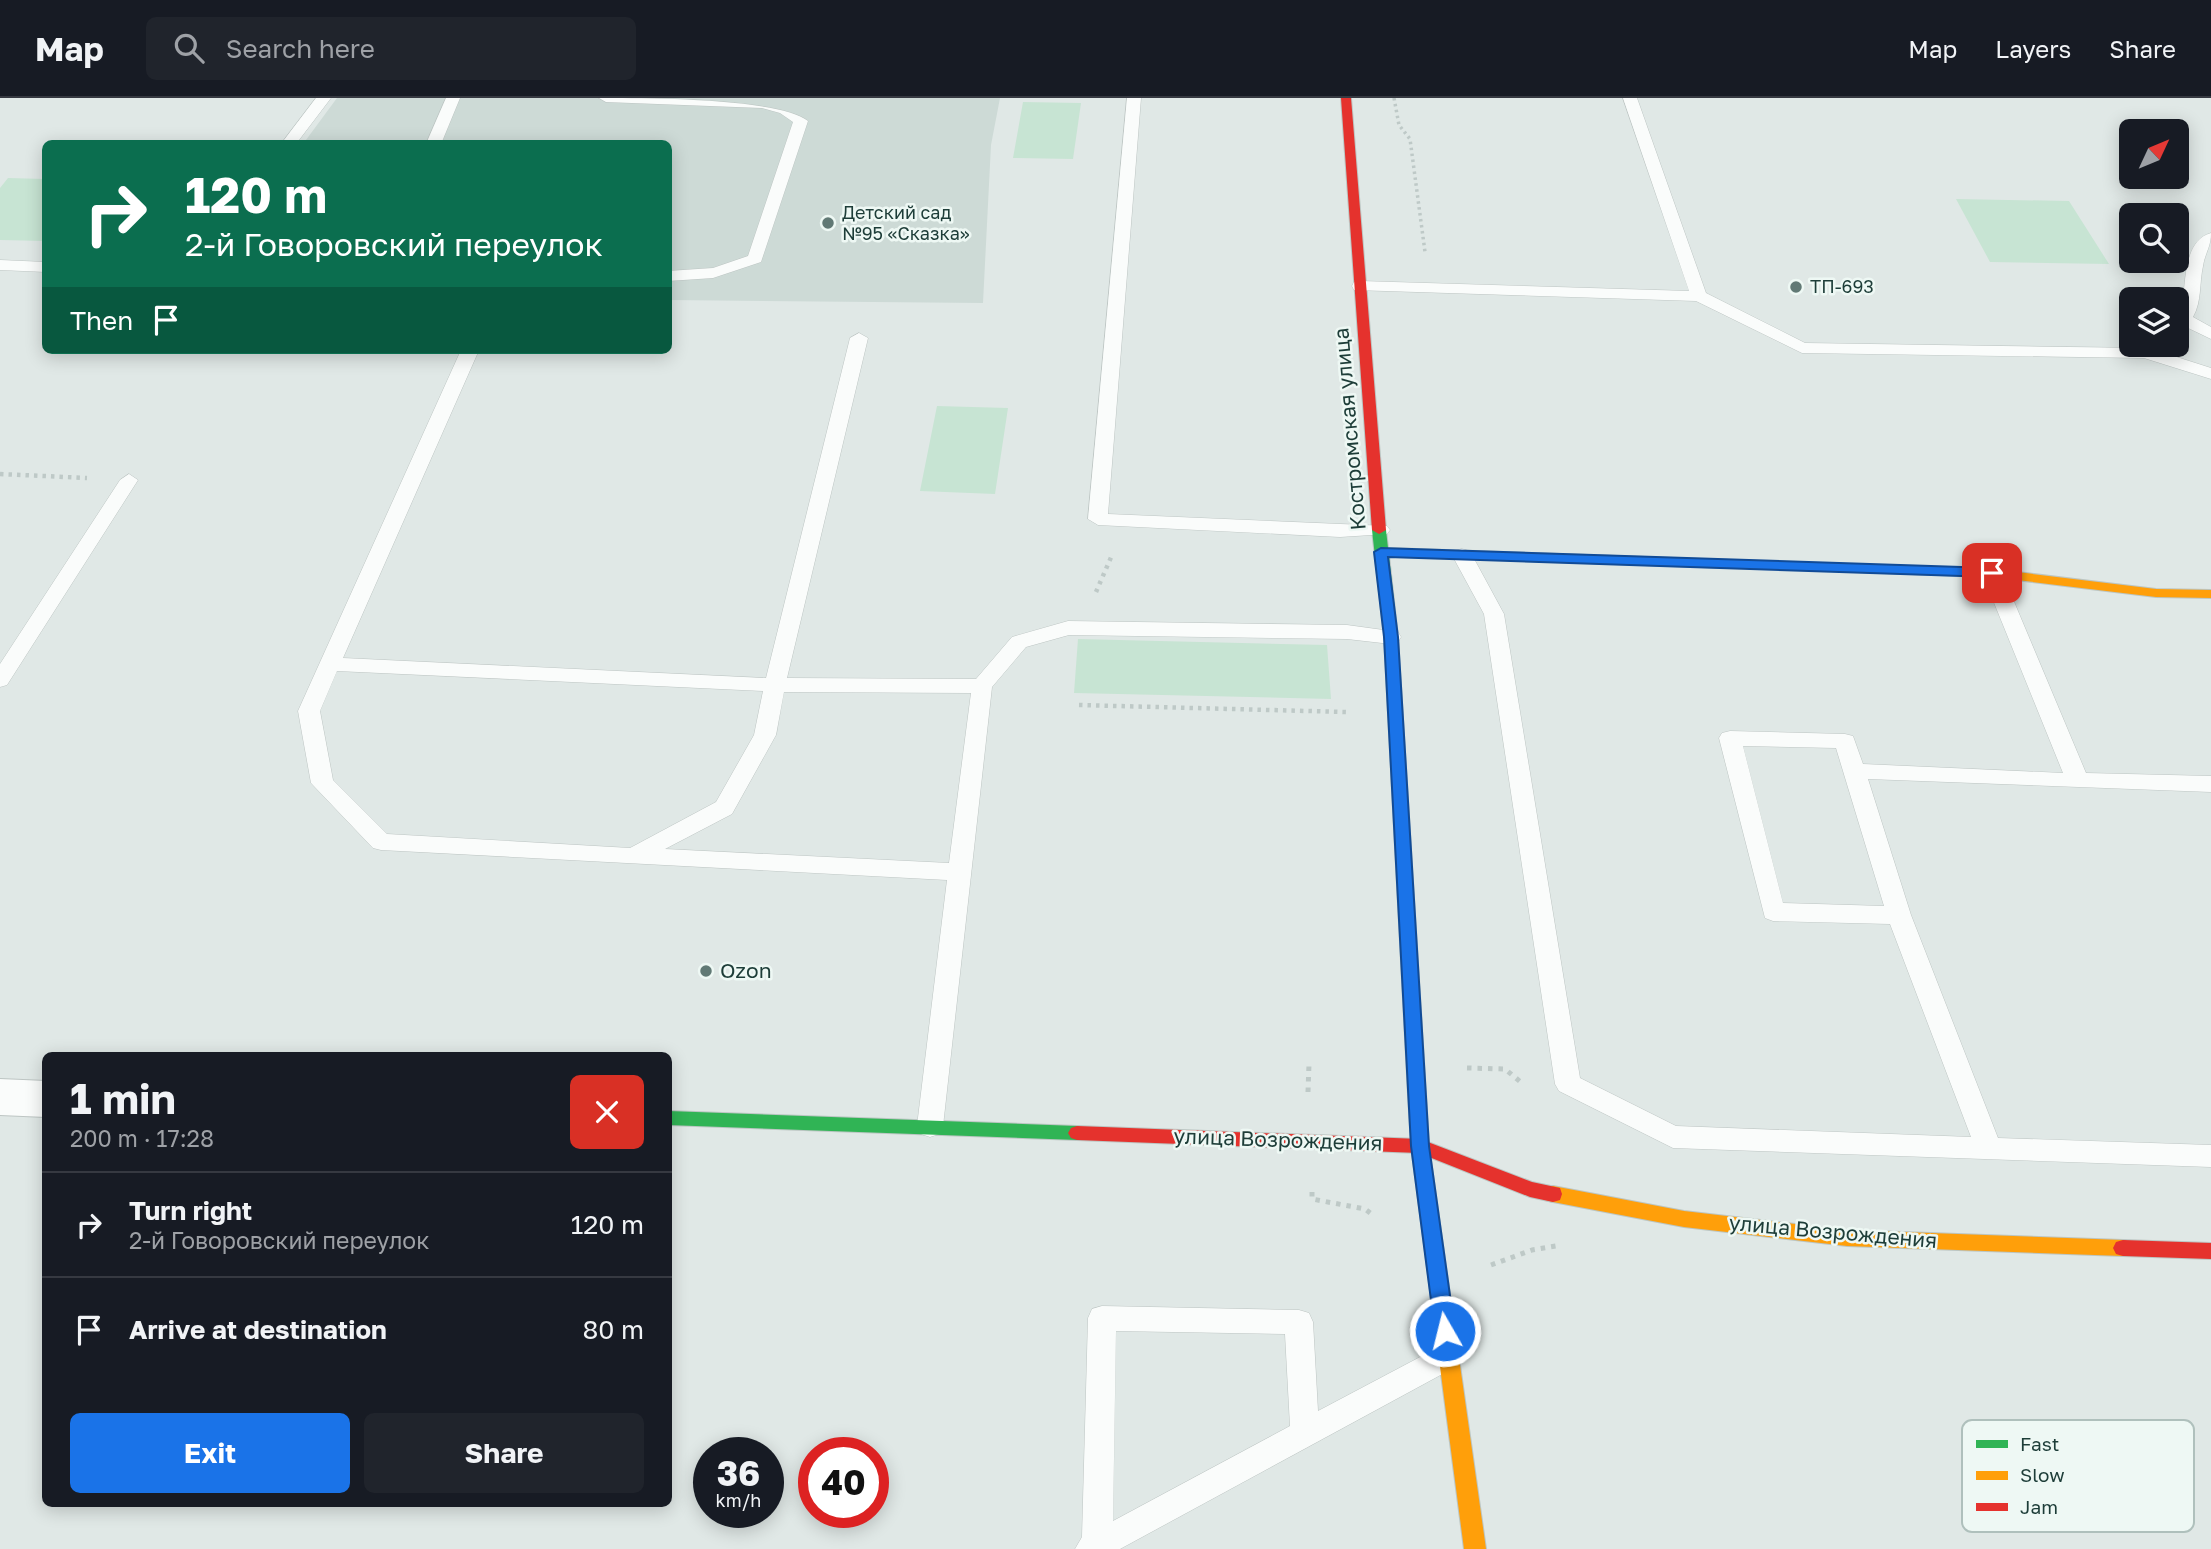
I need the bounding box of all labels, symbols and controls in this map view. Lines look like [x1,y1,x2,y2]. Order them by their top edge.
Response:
search box [146,17,636,80]
text: Map [35,29,104,68]
icon: search [170,29,208,67]
text: Search here [226,33,375,64]
text: Map [1908,34,1957,63]
text: Layers [1995,34,2071,63]
text: Share [2109,34,2176,63]
north arrow [2119,119,2189,189]
map controls [2119,119,2189,357]
text: 120 m [185,165,327,224]
icon: right [70,168,161,259]
place label: Детский сад №95 «Сказка» [842,201,970,244]
button: search [2119,203,2189,273]
marker: Детский сад №95 «Сказка» [820,215,836,231]
text: 2-й Говоровский переулок [185,225,603,263]
place label: ТП-693 [1810,275,1874,297]
marker: ТП-693 [1788,279,1804,295]
button: layers [2119,287,2189,357]
icon: arrive [147,301,185,339]
text: Then [70,305,133,336]
street label: Костромская улица [1327,327,1371,531]
pin [1962,543,2022,603]
icon: arrive [1973,554,2011,592]
place label: Ozon [720,957,772,983]
marker: Ozon [698,963,714,979]
text: 1 min [70,1073,176,1123]
button: close [570,1075,644,1149]
street label: улица Возрождения [1173,1122,1383,1156]
text: 200 m · 17:28 [70,1124,214,1152]
text: Turn right [129,1195,252,1226]
icon: right [70,1206,108,1244]
text: 120 m [571,1209,644,1240]
street label: улица Возрождения [1728,1209,1938,1253]
text: 2-й Говоровский переулок [129,1226,429,1254]
position arrow [1408,1294,1482,1368]
icon: arrive [70,1311,108,1349]
text: Arrive at destination [129,1314,387,1345]
text: 80 m [583,1314,644,1345]
button: Exit [70,1413,350,1493]
button: Share [364,1413,644,1493]
legend [1962,1420,2194,1532]
text: Fast [2020,1432,2059,1455]
speed limit sign: 40 [798,1437,889,1528]
text: 36 [717,1452,760,1494]
text: Slow [2020,1463,2065,1486]
text: km/h [716,1489,761,1511]
text: Jam [2020,1495,2058,1518]

